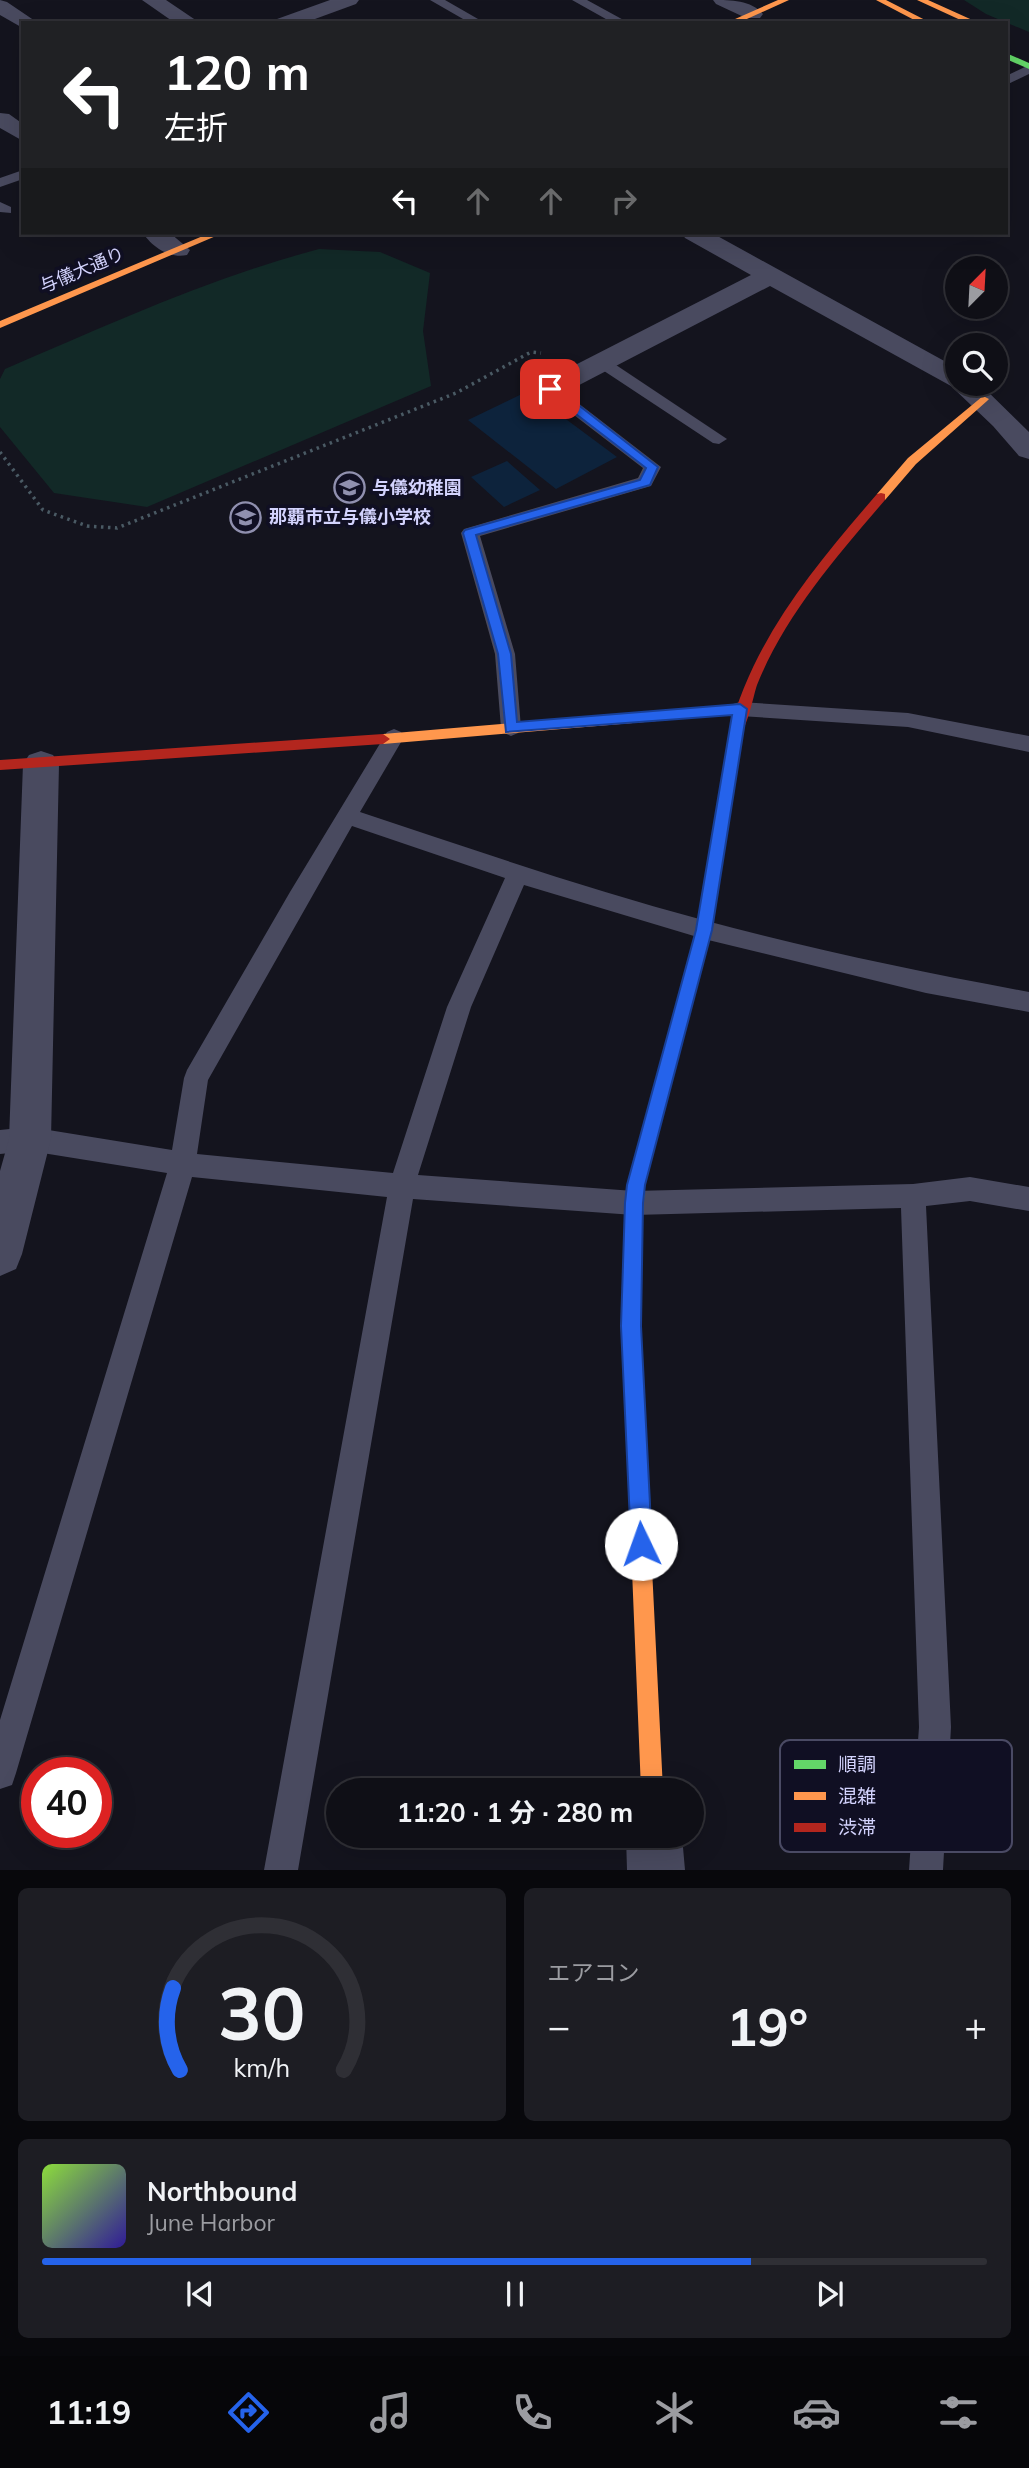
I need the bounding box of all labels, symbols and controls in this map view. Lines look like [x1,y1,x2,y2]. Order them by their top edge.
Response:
text: 120 m [164,41,310,102]
icon: left [49,49,140,140]
text: 左折 [164,107,228,147]
icon: left [386,182,424,220]
icon: ahead [459,182,497,220]
icon: ahead [532,182,570,220]
icon: right [605,182,643,220]
street label: 与儀大通り [36,241,128,298]
north arrow [945,256,1008,318]
map controls [945,256,1008,396]
button: search [945,333,1008,396]
pin [520,359,580,419]
icon: arrive [531,370,569,408]
school or university icon: 与儀幼稚園 [332,471,366,505]
place label: 与儀幼稚園 [372,476,462,499]
school or university icon: 那覇市立与儀小学校 [229,500,263,534]
place label: 那覇市立与儀小学校 [269,505,431,528]
position arrow [604,1507,678,1581]
legend [780,1740,1012,1852]
text: 順調 [838,1752,876,1776]
speed limit sign: 40 [21,1757,112,1848]
text: 混雑 [838,1784,876,1808]
text: 11:20 · 1 分 · 280 m [397,1796,633,1829]
text: 渋滞 [838,1815,876,1839]
text: エアコン [548,1958,640,1987]
text: 30 [218,1968,305,2059]
text: 19° [726,1994,808,2059]
text: − [548,2002,570,2050]
text: + [964,2002,987,2050]
text: km/h [233,2052,290,2083]
text: Northbound [147,2175,297,2208]
text: June Harbor [147,2208,275,2237]
icon: previous [181,2275,219,2313]
icon: pause [496,2275,534,2313]
icon: next [811,2275,849,2313]
icon: directions [224,2388,273,2437]
icon: music [366,2388,415,2437]
icon: phone [508,2388,557,2437]
icon: climate [650,2388,699,2437]
icon: car [792,2388,841,2437]
icon: filters [934,2388,983,2437]
text: 11:19 [46,2392,131,2432]

